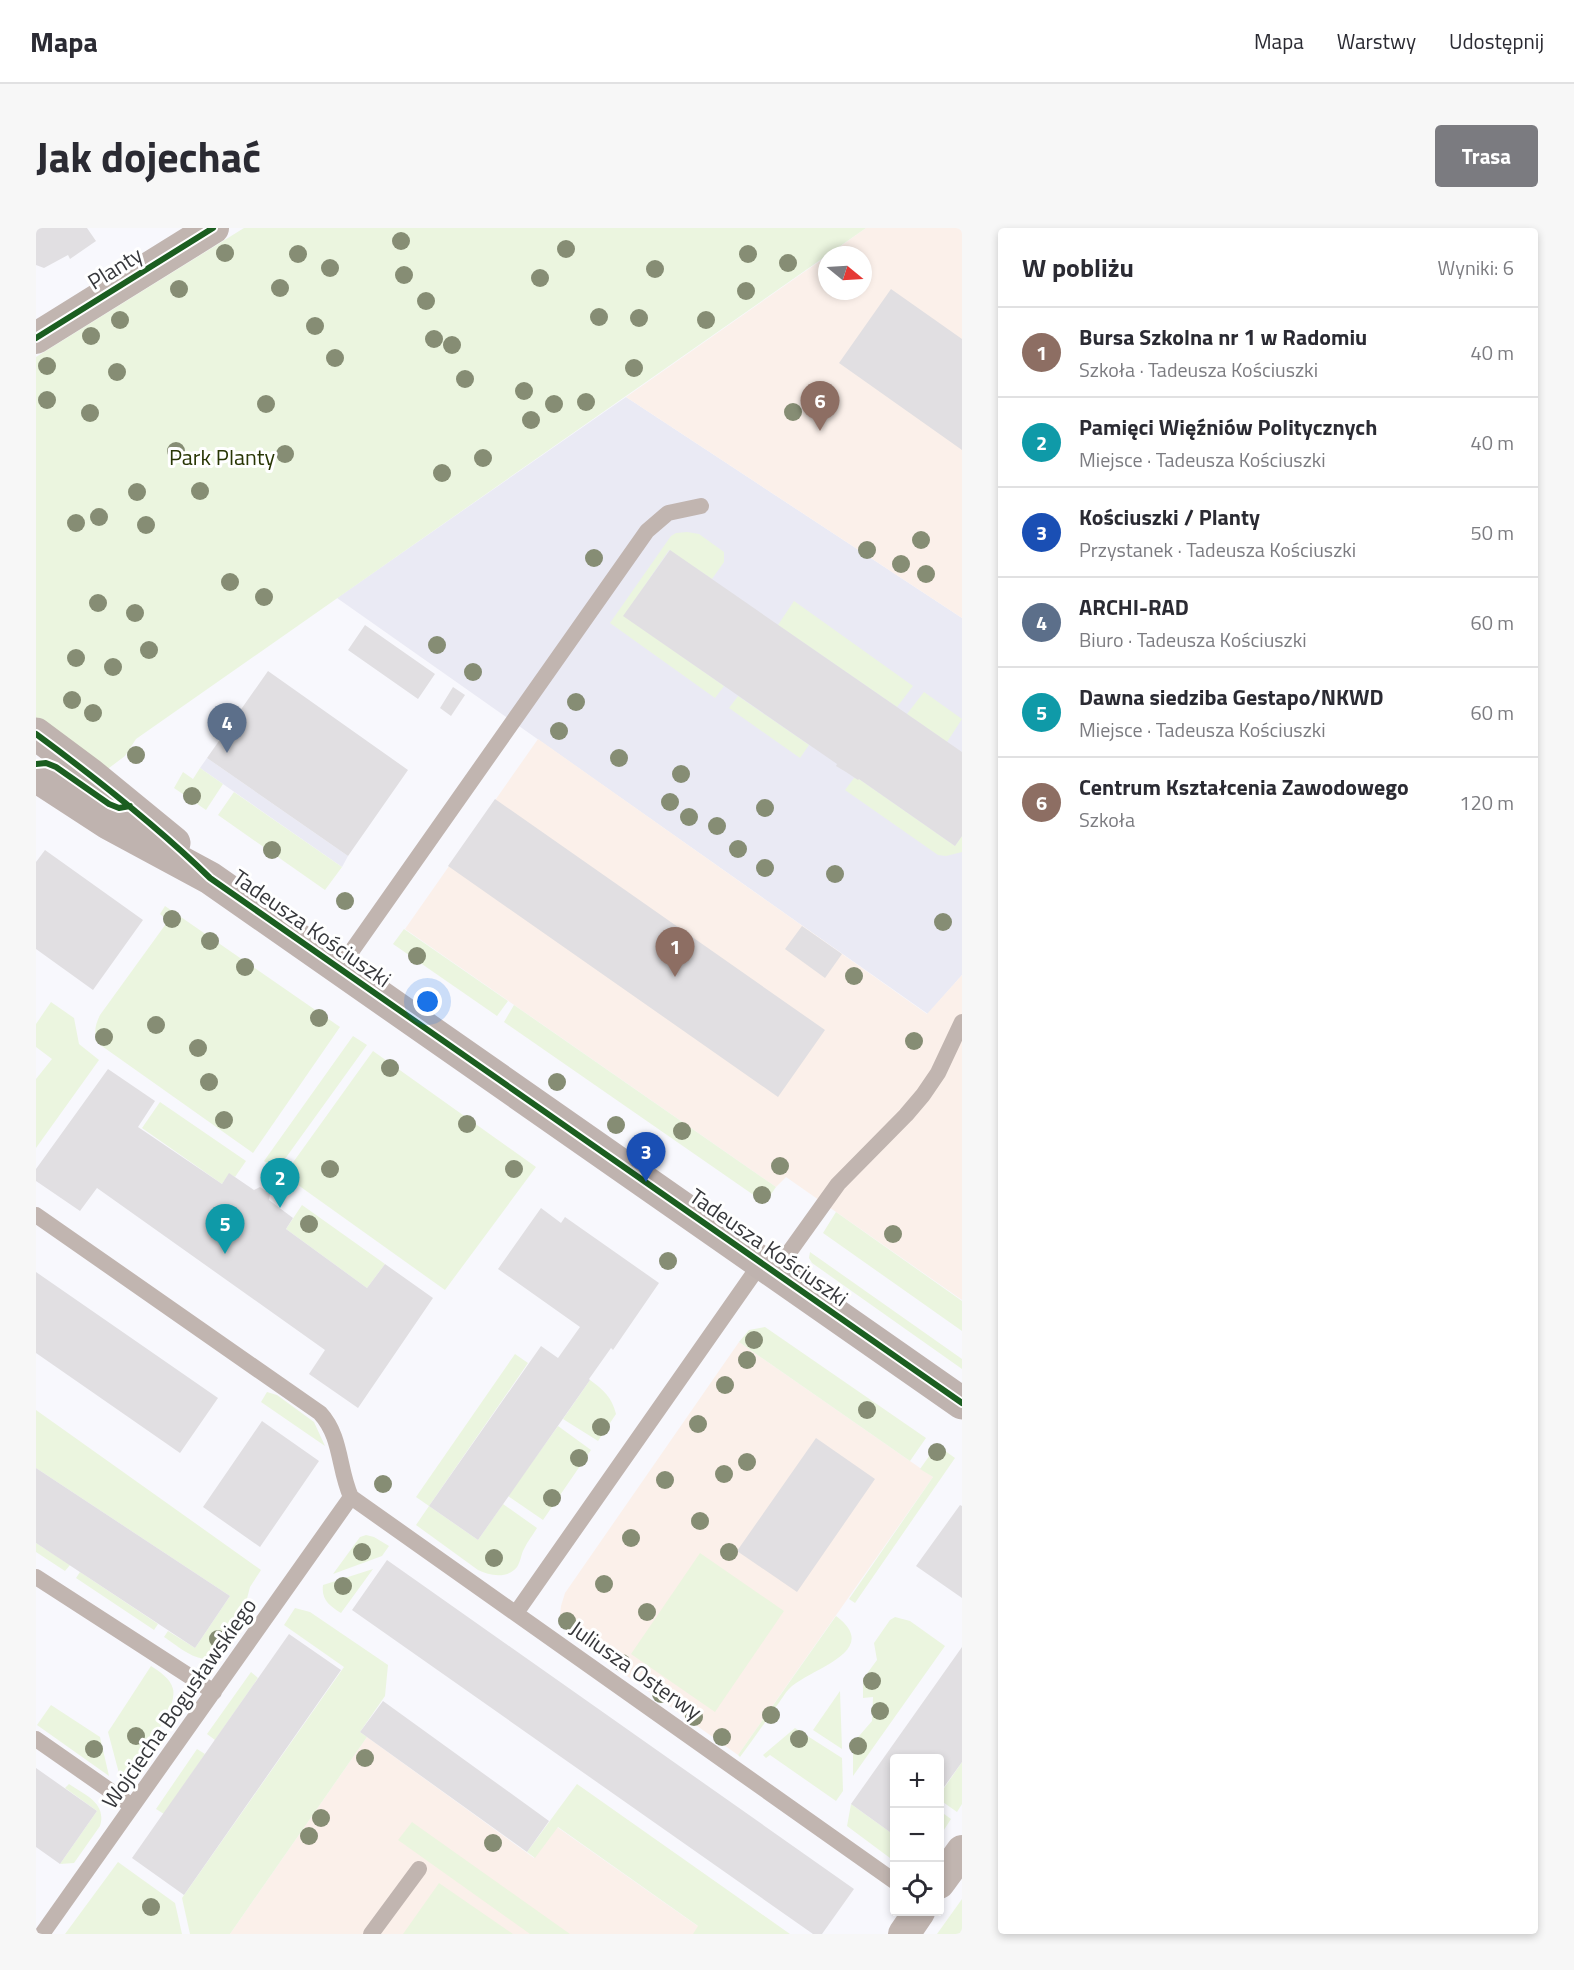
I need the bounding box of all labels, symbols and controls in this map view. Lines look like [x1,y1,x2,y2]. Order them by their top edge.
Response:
text: Mapa [30,20,98,63]
text: Mapa [1254,25,1304,57]
text: Warstwy [1337,25,1416,57]
text: Udostępnij [1449,25,1544,57]
text: Jak dojechać [36,124,261,188]
button: Trasa [1435,125,1538,187]
street label: Planty [81,238,149,298]
north arrow [818,246,872,300]
text: W pobliżu [1022,248,1134,287]
text: Wyniki: 6 [1438,252,1514,283]
text: Bursa Szkolna nr 1 w Radomiu [1079,320,1367,354]
text: 1 [1036,337,1047,368]
text: 40 m [1470,337,1514,368]
text: Szkoła · Tadeusza Kościuszki [1079,354,1318,385]
pin: 6 [800,382,840,431]
text: Pamięci Więźniów Politycznych [1079,410,1377,444]
text: 2 [1036,427,1047,458]
text: 40 m [1470,427,1514,458]
park label: Park Planty [169,440,275,474]
text: Miejsce · Tadeusza Kościuszki [1079,444,1326,475]
text: Kościuszki / Planty [1079,500,1260,534]
text: 3 [1036,517,1047,548]
text: 50 m [1470,517,1514,548]
text: Przystanek · Tadeusza Kościuszki [1079,534,1356,565]
text: ARCHI-RAD [1079,590,1189,624]
text: 4 [1036,607,1047,638]
text: 60 m [1470,607,1514,638]
text: Biuro · Tadeusza Kościuszki [1079,624,1307,655]
text: Dawna siedziba Gestapo/NKWD [1079,680,1384,714]
text: 5 [1036,697,1047,728]
text: 60 m [1470,697,1514,728]
pin: 4 [208,704,246,753]
text: Miejsce · Tadeusza Kościuszki [1079,714,1326,745]
text: Centrum Kształcenia Zawodowego [1079,770,1409,804]
text: 6 [1036,787,1047,818]
text: 120 m [1459,787,1514,818]
text: Szkoła [1079,804,1135,835]
street label: Tadeusza Kościuszki [226,860,398,996]
pin: 1 [656,928,694,977]
your location [413,987,442,1016]
pin: 3 [626,1132,666,1182]
pin: 2 [260,1158,300,1208]
street label: Tadeusza Kościuszki [683,1179,855,1315]
pin: 5 [206,1204,244,1254]
street label: Wojciecha Bogusławskiego [93,1591,265,1815]
street label: Juliusza Osterwy [563,1612,709,1728]
map controls [890,1754,944,1916]
button: + [890,1754,944,1808]
button: − [890,1808,944,1862]
button: locate [890,1862,944,1916]

